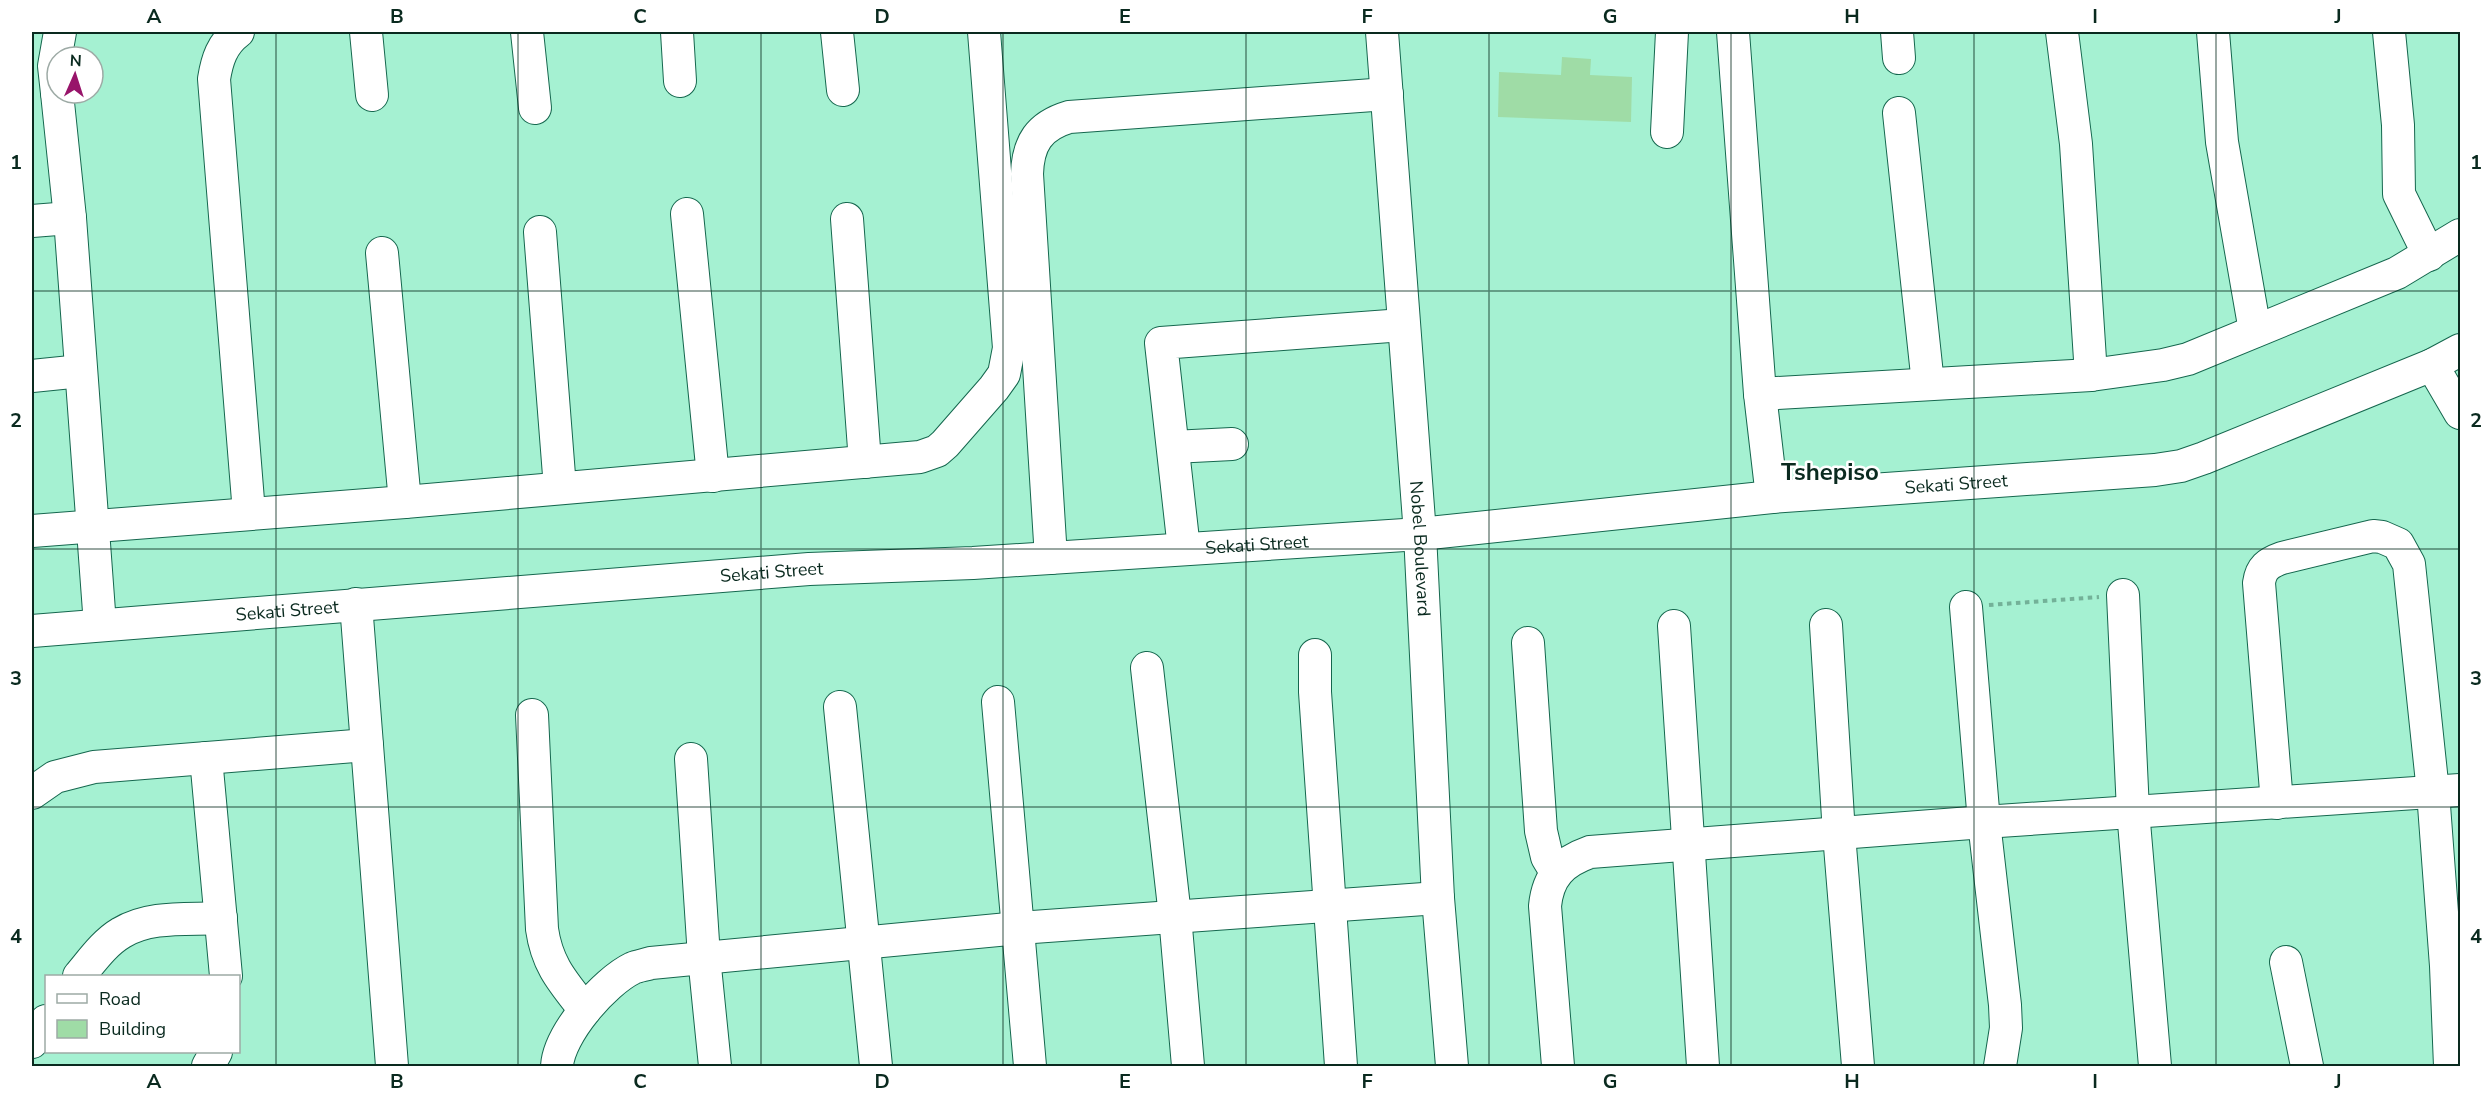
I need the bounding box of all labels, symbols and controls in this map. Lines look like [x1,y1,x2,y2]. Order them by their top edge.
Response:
text: A [147,3,162,30]
text: B [390,3,404,30]
text: C [633,3,647,30]
text: D [874,3,890,30]
text: E [1119,3,1131,30]
text: F [1361,3,1373,30]
text: G [1603,3,1617,30]
text: H [1844,3,1860,30]
text: I [2092,3,2098,30]
text: J [2333,3,2342,30]
north arrow [45,45,105,105]
text: N [69,50,82,72]
text: 1 [10,149,22,176]
text: 1 [2470,149,2482,176]
text: 2 [10,407,22,434]
text: 2 [2470,407,2482,434]
district label: Tshepiso [1781,456,1879,488]
street label: Sekati Street [1904,468,2009,500]
street label: Nobel Boulevard [1404,480,1436,617]
street label: Sekati Street [1204,529,1310,560]
street label: Sekati Street [719,556,824,588]
street label: Sekati Street [235,595,340,627]
text: 3 [10,665,22,692]
text: 3 [2470,665,2482,692]
text: 4 [10,923,22,950]
text: 4 [2470,923,2482,950]
legend [45,975,240,1053]
text: Road [99,987,141,1011]
text: Building [99,1017,166,1041]
text: A [147,1068,162,1095]
text: B [390,1068,404,1095]
text: C [633,1068,647,1095]
text: D [874,1068,890,1095]
text: E [1119,1068,1131,1095]
text: F [1361,1068,1373,1095]
text: G [1603,1068,1617,1095]
text: H [1844,1068,1860,1095]
text: I [2092,1068,2098,1095]
text: J [2333,1068,2342,1095]

